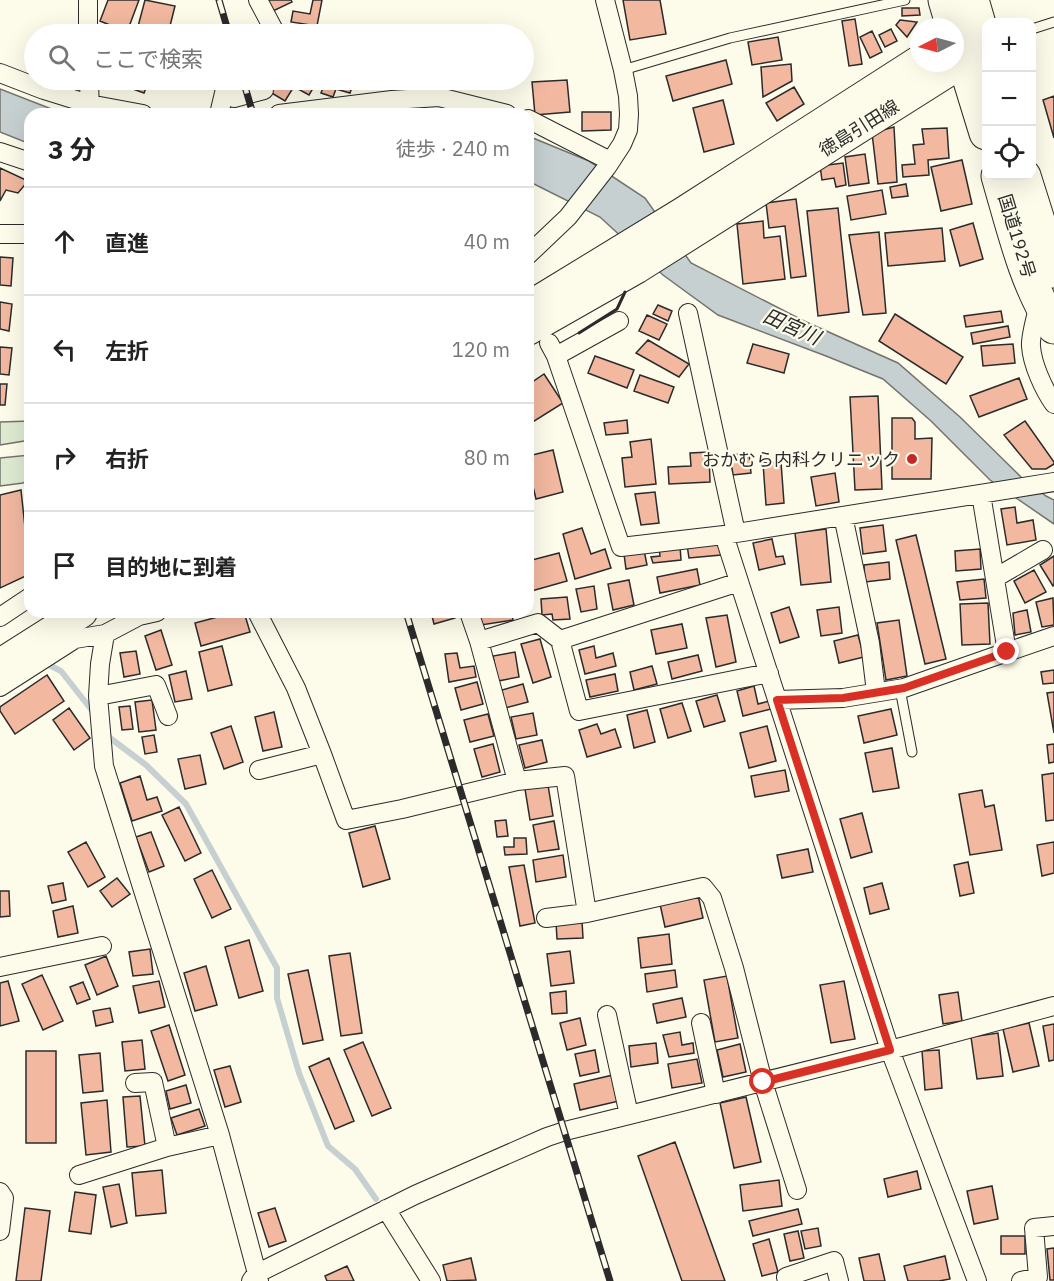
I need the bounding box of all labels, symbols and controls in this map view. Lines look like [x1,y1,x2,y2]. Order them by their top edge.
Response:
north arrow [910,18,964,72]
map controls [982,18,1036,180]
button: + [982,18,1036,72]
search box [24,24,534,90]
icon: search [45,41,78,74]
text: ここで検索 [93,44,203,73]
button: − [982,72,1036,126]
street label: 徳島引田線 [815,94,903,162]
button: locate [982,126,1036,180]
text: 3 分 [48,132,96,166]
text: 徒歩 · 240 m [396,135,510,162]
street label: 国道192号 [993,191,1041,281]
icon: ahead [48,225,81,258]
text: 直進 [105,228,149,257]
text: 40 m [464,228,510,255]
water label: 田宮川 [759,301,827,351]
icon: left [48,333,81,366]
text: 左折 [105,336,149,365]
text: 120 m [452,336,510,363]
icon: right [48,441,81,474]
text: 右折 [105,444,149,473]
text: 80 m [464,444,510,471]
place label: おかむら内科クリニック [702,448,900,471]
marker: おかむら内科クリニック [905,452,919,466]
icon: arrive [48,549,81,582]
text: 目的地に到着 [105,552,237,581]
route end [993,638,1019,664]
route start [749,1068,775,1094]

